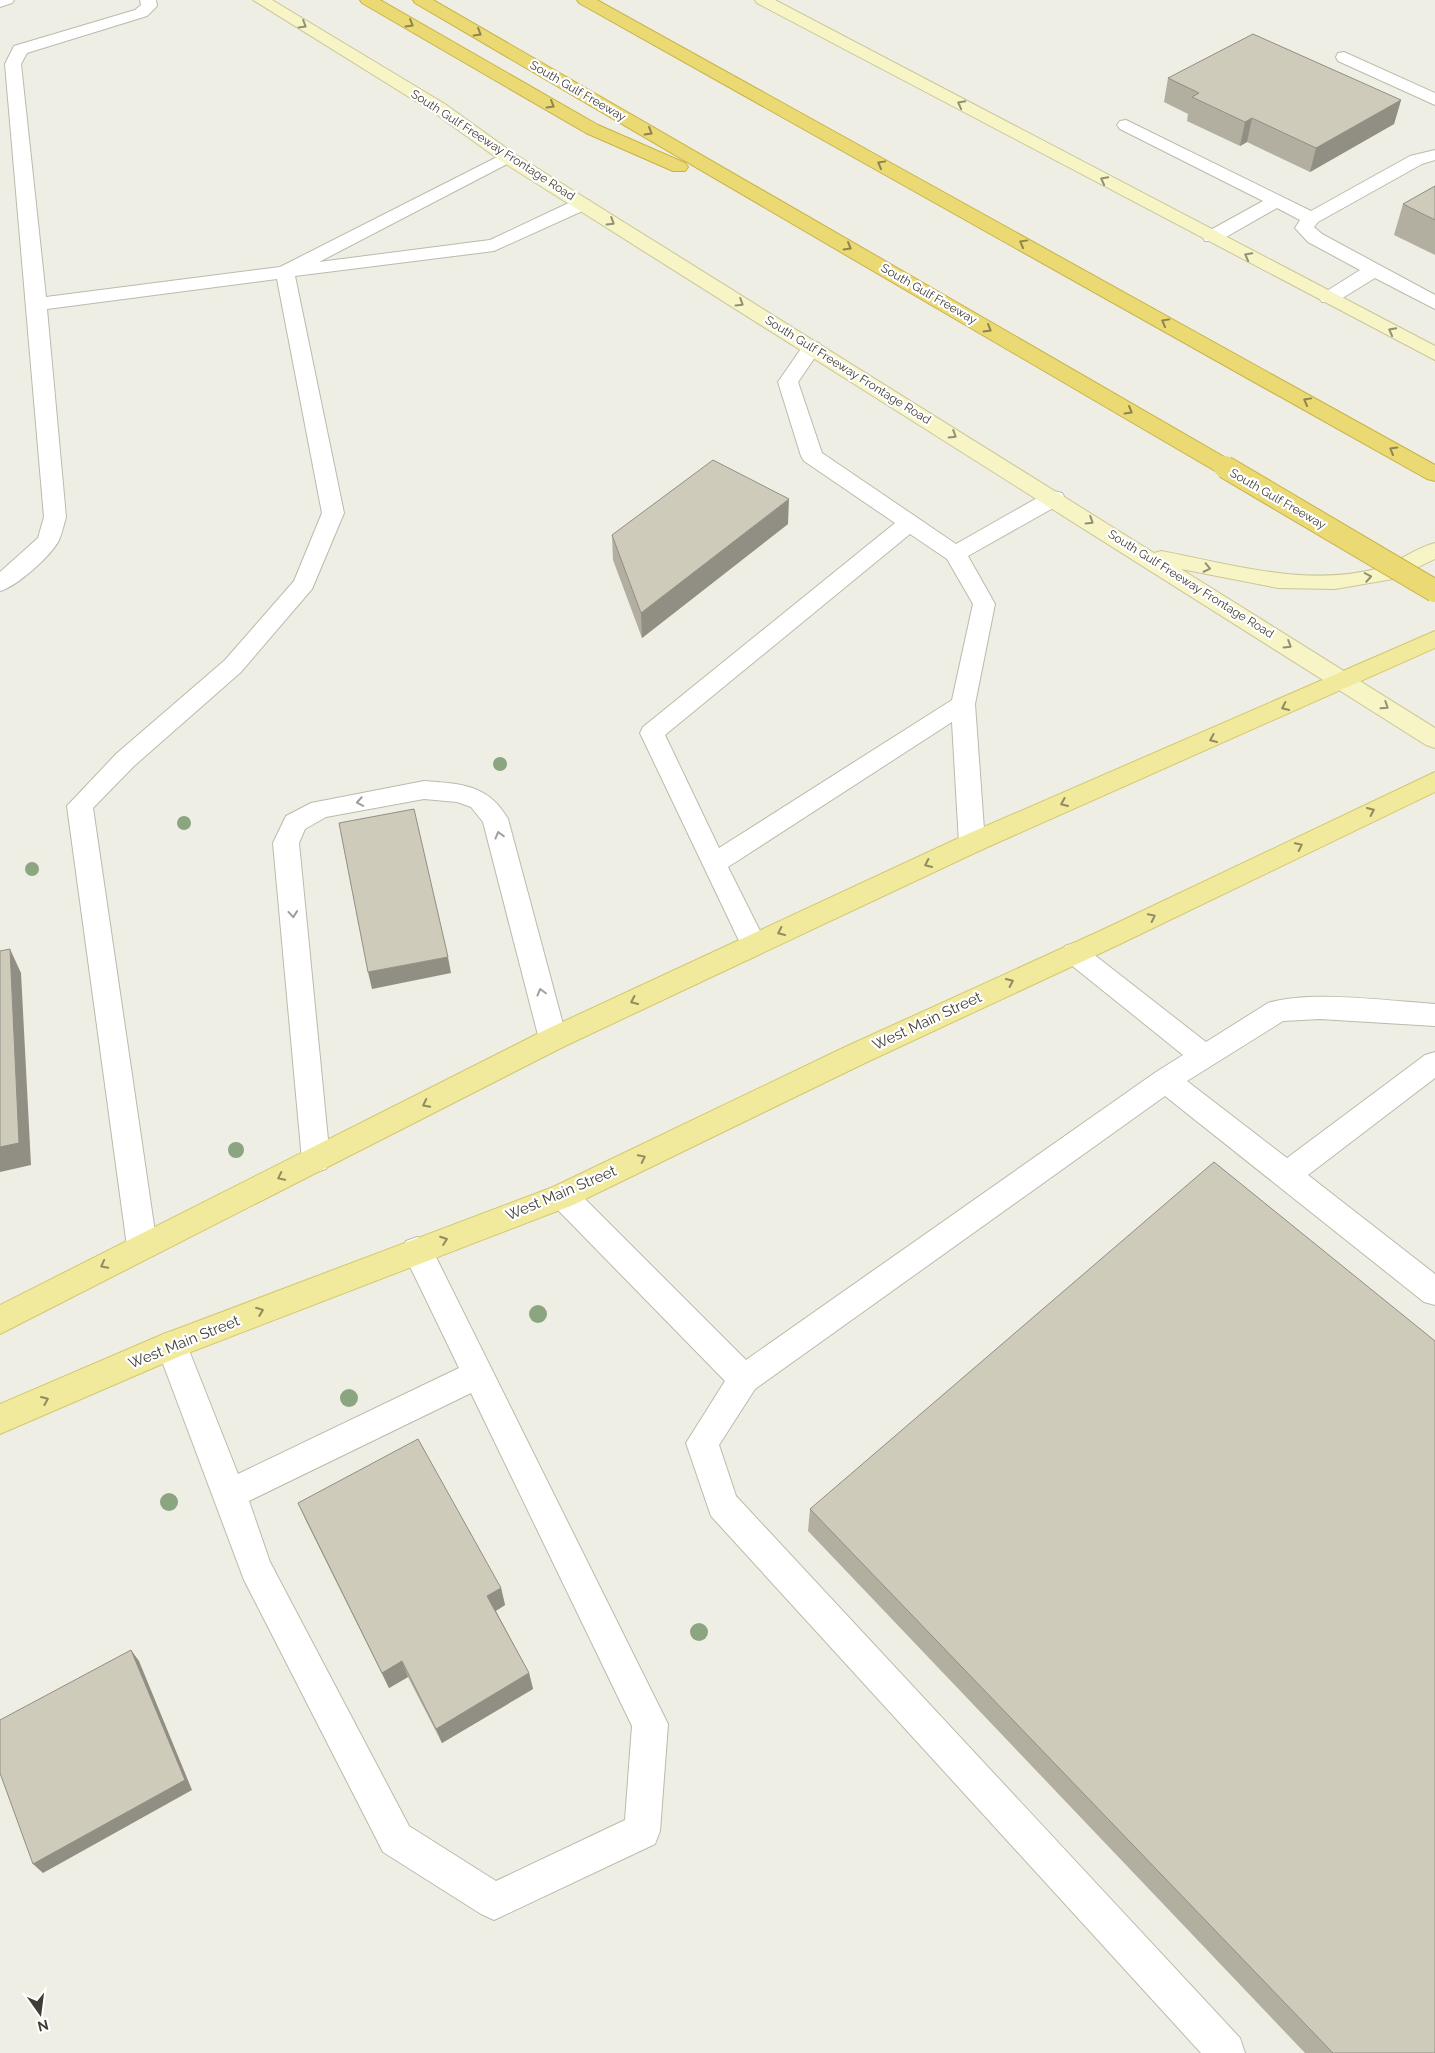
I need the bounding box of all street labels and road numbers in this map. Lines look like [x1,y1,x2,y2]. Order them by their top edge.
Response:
street label: South Gulf Freeway [528,58,629,124]
street label: South Gulf Freeway Frontage Road [408,87,578,203]
street label: South Gulf Freeway [879,261,980,327]
street label: South Gulf Freeway Frontage Road [763,313,933,427]
street label: South Gulf Freeway [1228,466,1329,532]
street label: South Gulf Freeway Frontage Road [1106,527,1276,641]
street label: West Main Street [870,988,984,1054]
street label: West Main Street [503,1162,619,1224]
street label: West Main Street [126,1312,242,1372]

